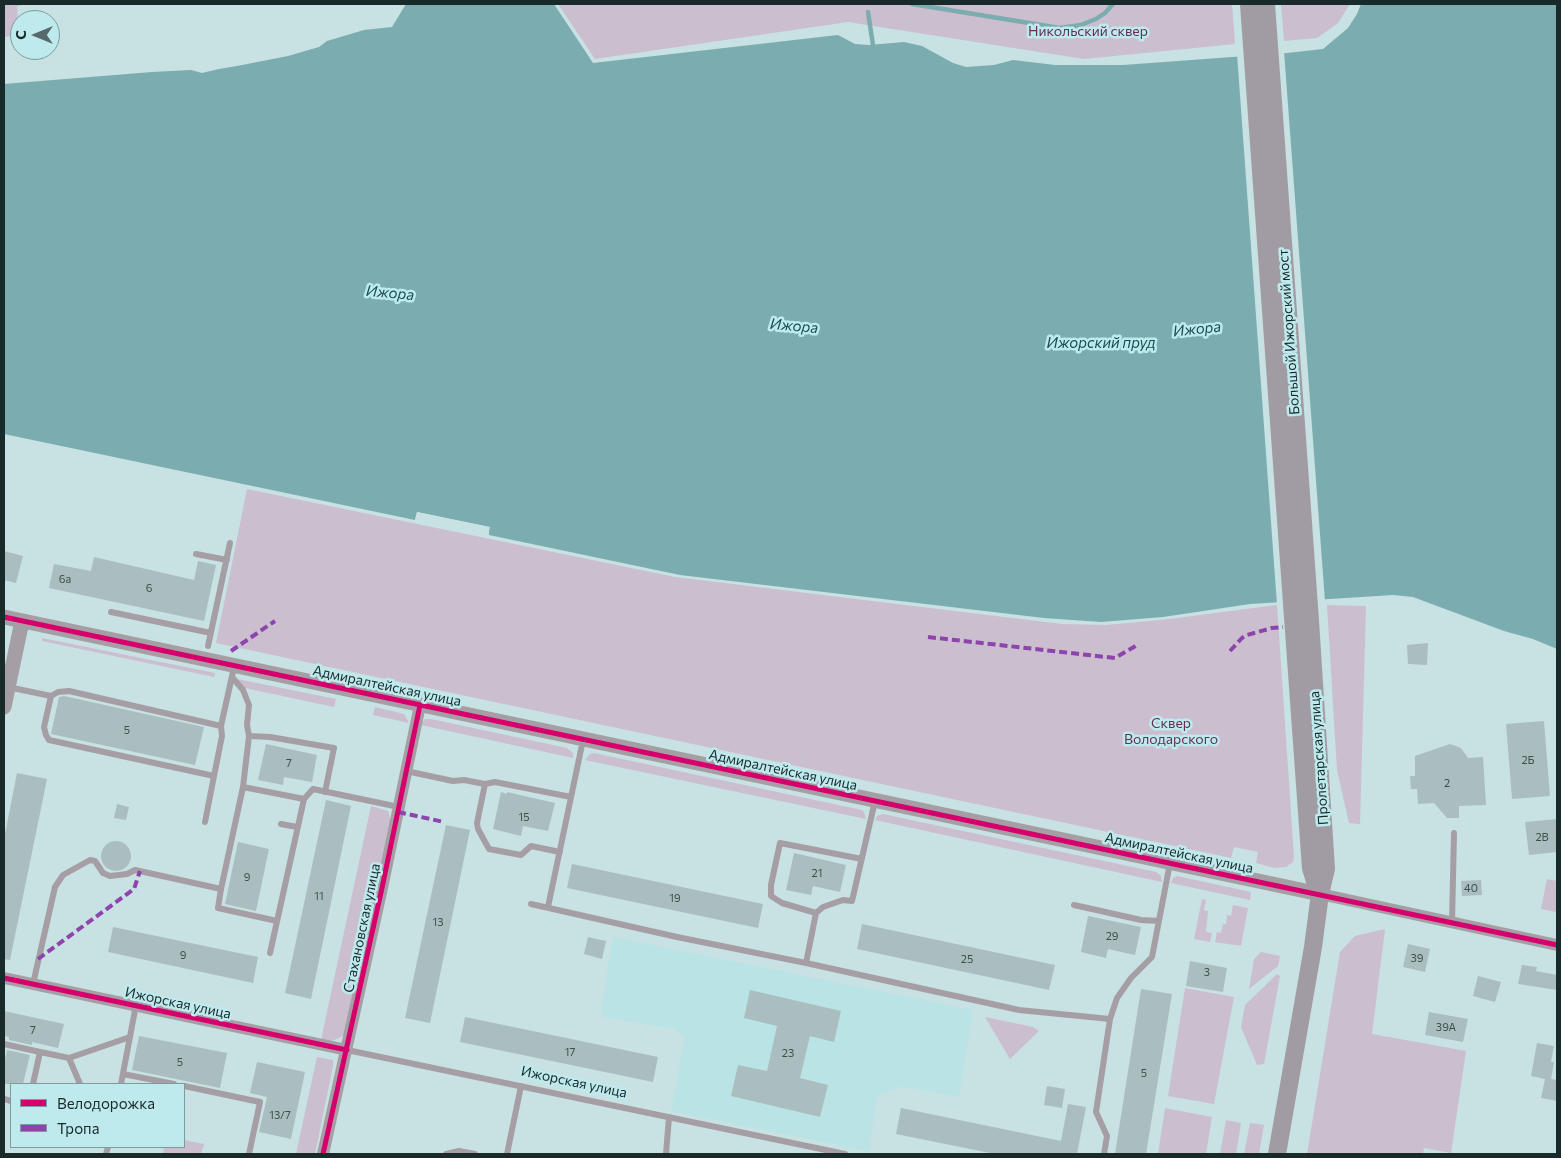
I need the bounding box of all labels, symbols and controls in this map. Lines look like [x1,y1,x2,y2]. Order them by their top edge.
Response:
north arrow [10,10,60,60]
park label: Никольский сквер [1028,23,1148,39]
text: С [12,30,29,40]
street label: Большой Ижорский мост [1275,249,1303,415]
water label: Ижора [365,282,415,304]
water label: Ижора [769,315,819,337]
water label: Ижора [1172,318,1222,340]
water label: Ижорский пруд [1046,334,1156,352]
house number: 6а [59,572,71,586]
house number: 6 [146,581,152,595]
street label: Адмиралтейская улица [311,662,463,710]
street label: Пролетарская улица [1306,690,1332,826]
park label: Сквер Володарского [1124,715,1218,748]
house number: 5 [124,723,130,737]
street label: Адмиралтейская улица [707,746,859,794]
house number: 2Б [1522,753,1534,767]
house number: 7 [286,756,292,770]
house number: 2 [1444,776,1450,790]
house number: 15 [518,810,530,824]
street label: Адмиралтейская улица [1103,829,1255,877]
house number: 2В [1535,830,1549,844]
street label: Стахановская улица [340,862,384,994]
house number: 21 [812,866,822,880]
house number: 9 [244,870,250,884]
house number: 40 [1464,881,1478,895]
house number: 11 [314,889,324,903]
house number: 19 [669,891,681,905]
house number: 13 [433,915,443,929]
house number: 29 [1106,929,1118,943]
house number: 9 [180,948,186,962]
house number: 39 [1411,951,1423,965]
house number: 25 [961,952,973,966]
house number: 3 [1204,965,1210,979]
street label: Ижорская улица [123,984,233,1022]
house number: 39А [1436,1020,1456,1034]
house number: 7 [30,1023,36,1037]
house number: 17 [565,1045,575,1059]
house number: 23 [782,1046,794,1060]
house number: 5 [177,1055,183,1069]
street label: Ижорская улица [519,1063,629,1101]
house number: 5 [1141,1066,1147,1080]
legend [10,1083,185,1148]
text: Велодорожка [57,1094,155,1112]
house number: 13/7 [269,1108,291,1122]
text: Тропа [57,1119,99,1137]

